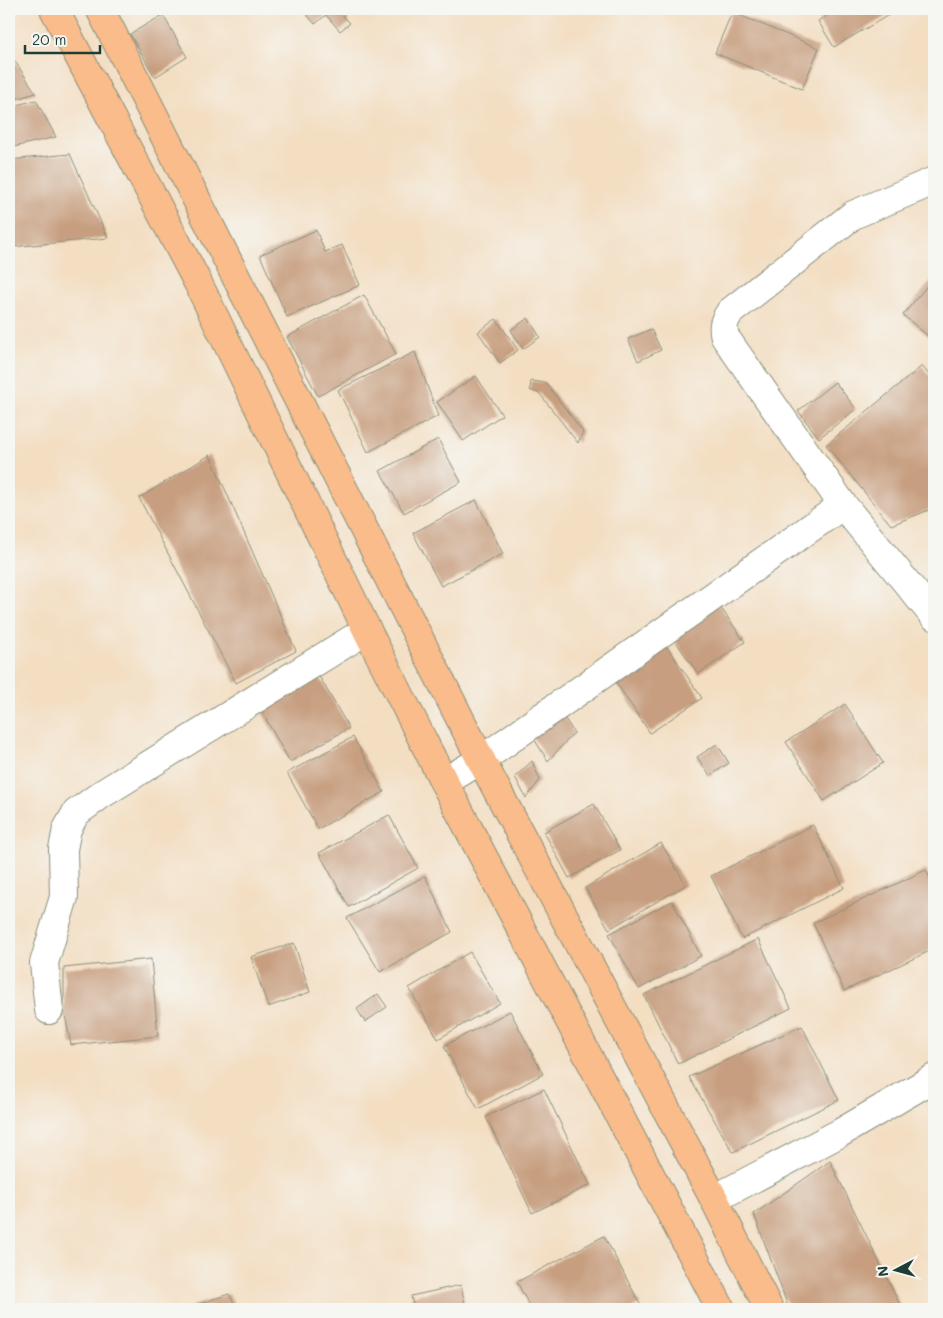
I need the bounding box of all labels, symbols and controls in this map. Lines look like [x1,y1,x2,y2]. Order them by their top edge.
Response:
scale bar [25,22,100,54]
text: 20 m [32,29,66,49]
north arrow [870,1246,920,1296]
text: N [873,1265,893,1278]

